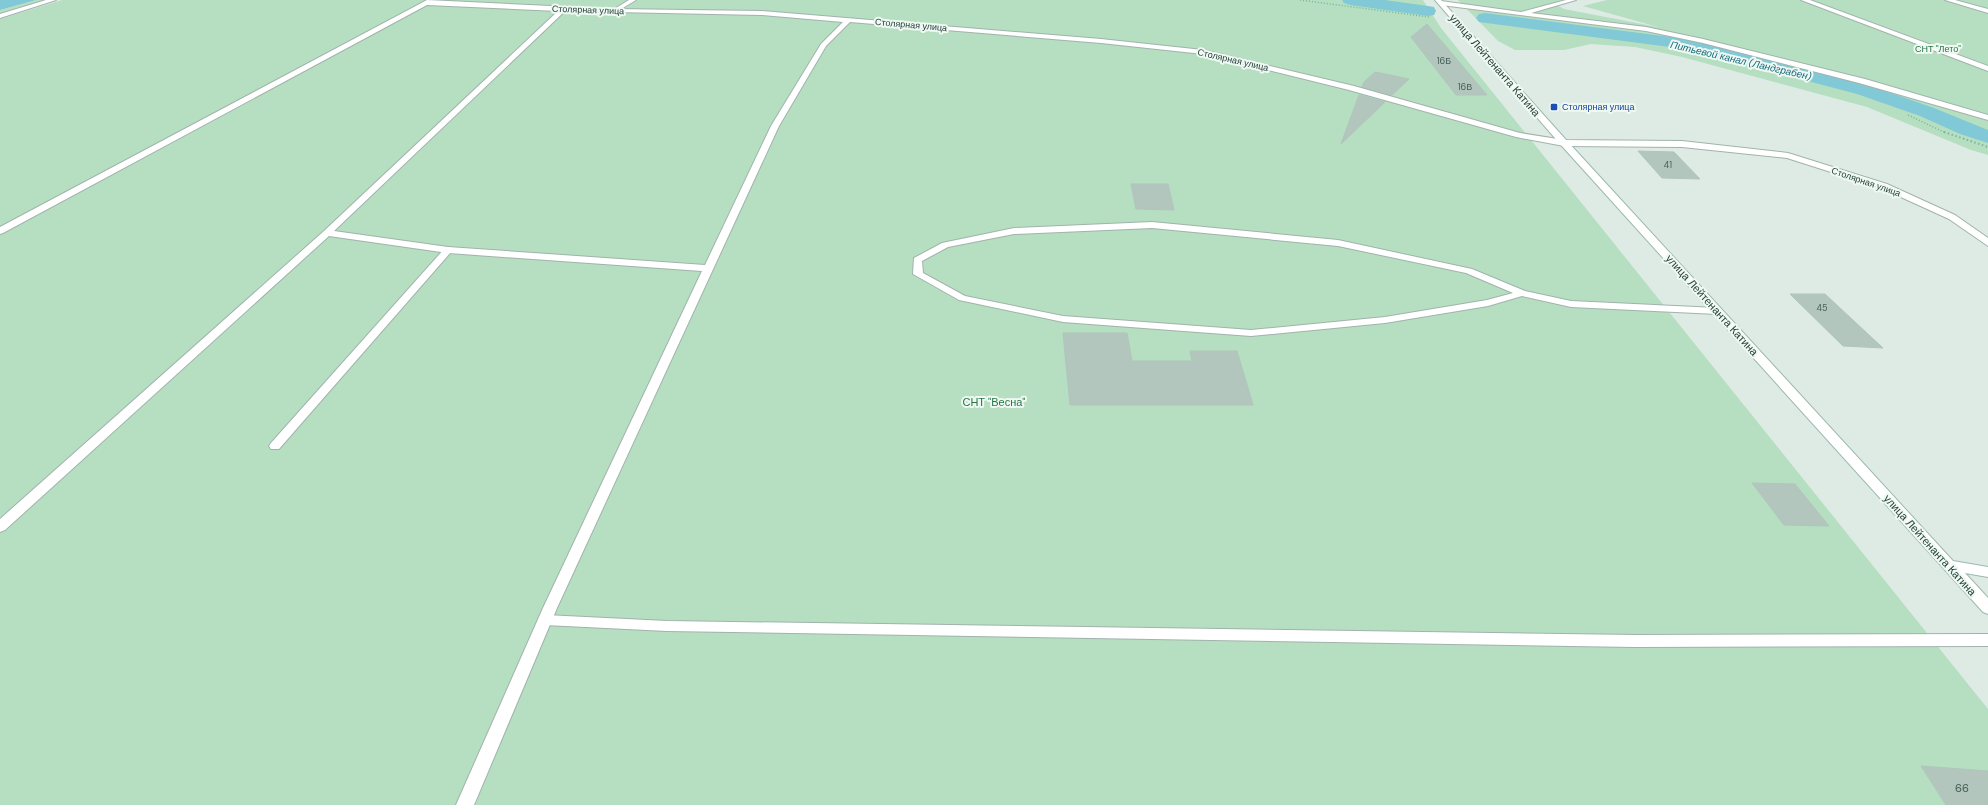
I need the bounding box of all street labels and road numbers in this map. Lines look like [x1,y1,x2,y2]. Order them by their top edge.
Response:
street label: Столярная улица [552,3,624,17]
street label: улица Лейтенанта Катина [1447,11,1544,120]
street label: Столярная улица [874,16,948,34]
street label: Столярная улица [1196,46,1270,74]
street label: Столярная улица [1830,165,1902,199]
street label: улица Лейтенанта Катина [1663,251,1762,359]
street label: улица Лейтенанта Катина [1881,491,1980,599]

